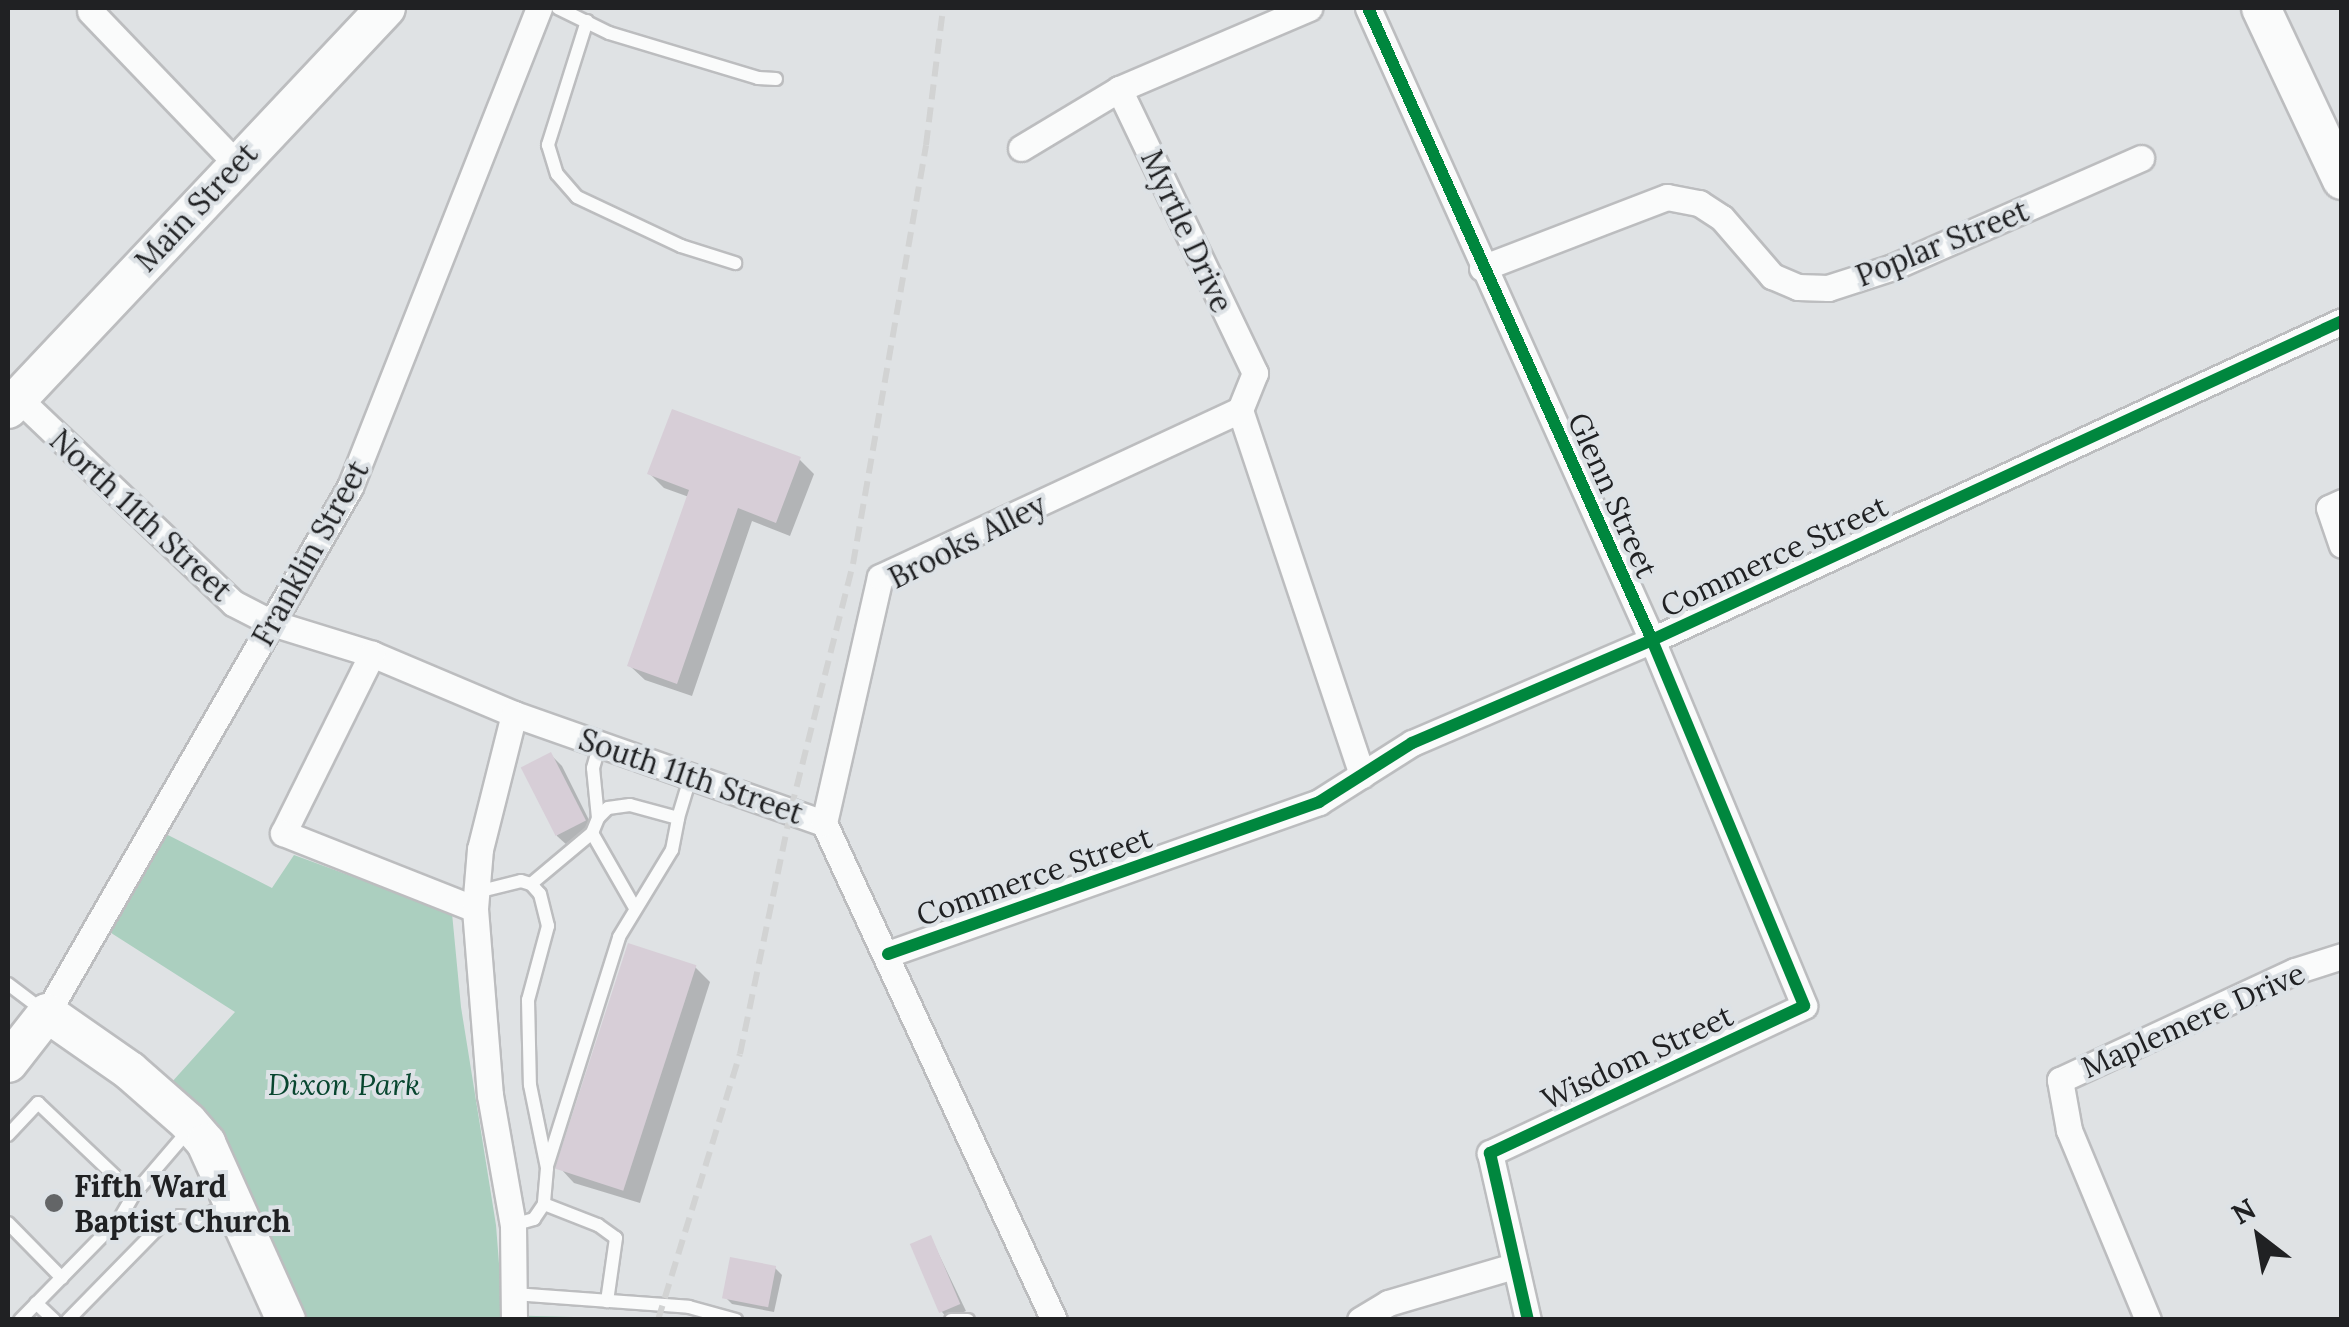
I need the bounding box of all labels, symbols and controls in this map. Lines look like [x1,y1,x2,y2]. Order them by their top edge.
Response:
street label: Main Street [127,135,265,279]
street label: Myrtle Drive [1134,144,1240,318]
street label: Poplar Street [1850,192,2034,294]
street label: Glenn Street [1561,407,1665,583]
street label: North 11th Street [43,422,239,608]
street label: Franklin Street [244,454,376,652]
street label: Brooks Alley [883,486,1051,596]
street label: Commerce Street [1655,488,1893,624]
street label: South 11th Street [574,721,808,831]
street label: Commerce Street [912,819,1156,933]
street label: Maplemere Drive [2076,955,2310,1085]
street label: Wisdom Street [1536,997,1738,1117]
park label: Dixon Park [268,1066,420,1102]
place label: Fifth Ward Baptist Church [74,1168,291,1238]
north arrow [2209,1187,2309,1287]
text: N [2225,1190,2262,1232]
marker: Fifth Ward Baptist Church [43,1192,65,1214]

